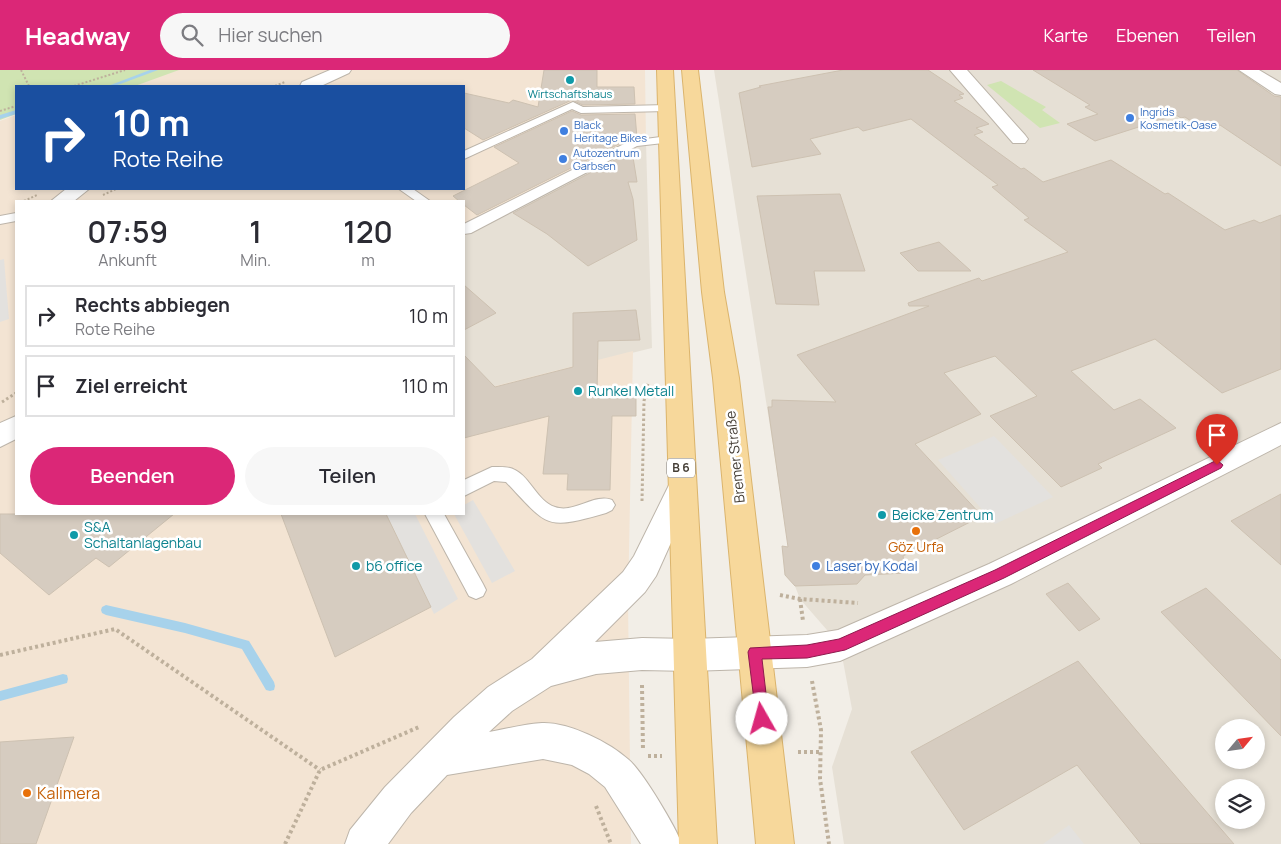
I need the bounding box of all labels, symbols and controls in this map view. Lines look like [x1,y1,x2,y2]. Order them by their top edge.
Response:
search box [160,13,510,58]
text: Headway [25,19,130,52]
icon: search [178,21,206,49]
text: Hier suchen [218,22,323,48]
text: Karte [1044,23,1088,47]
text: Ebenen [1116,23,1179,47]
text: Teilen [1207,23,1256,47]
marker: Wirtschaftshaus [564,74,576,86]
place label: Wirtschaftshaus [528,86,612,101]
text: 10 m [113,99,190,147]
place label: Ingrids Kosmetik-Oase [1140,104,1218,132]
icon: right [30,105,95,170]
marker: Ingrids Kosmetik-Oase [1124,112,1136,124]
place label: Black Heritage Bikes [574,117,647,145]
marker: Black Heritage Bikes [558,125,570,137]
text: Rote Reihe [113,144,223,174]
place label: Autozentrum Garbsen [573,145,639,173]
marker: Autozentrum Garbsen [557,153,569,165]
text: 07:59 [87,211,168,252]
text: 1 [249,211,262,252]
text: 120 [343,211,393,252]
text: Ankunft [98,249,157,271]
text: Min. [240,249,271,271]
text: m [361,249,375,271]
text: Rechts abbiegen [75,292,230,318]
icon: right [32,302,60,330]
text: 10 m [409,303,448,329]
text: Rote Reihe [75,318,155,340]
icon: arrive [32,372,60,400]
text: Ziel erreicht [75,373,188,399]
text: 110 m [402,373,448,399]
place label: Runkel Metall [588,381,674,400]
marker: Runkel Metall [572,385,584,397]
street label: Bremer Straße [720,410,749,504]
pin [1196,414,1238,465]
icon: arrive [1203,421,1231,449]
button: Beenden [30,447,235,505]
button: Teilen [245,447,450,505]
road number: B 6 [667,458,695,478]
place label: Beicke Zentrum [892,505,993,524]
marker: Beicke Zentrum [876,509,888,521]
place label: S&A Schaltanlagenbau [84,517,201,552]
marker: Göz Urfa [910,525,922,537]
marker: S&A Schaltanlagenbau [68,529,80,541]
place label: Göz Urfa [888,537,944,556]
place label: b6 office [366,556,423,575]
place label: Laser by Kodal [826,556,918,575]
marker: b6 office [350,560,362,572]
marker: Laser by Kodal [810,560,822,572]
position arrow [735,692,787,744]
north arrow [1215,719,1265,769]
map controls [1215,719,1265,829]
button: layers [1215,779,1265,829]
place label: Kalimera [37,782,100,804]
marker: Kalimera [21,787,33,799]

